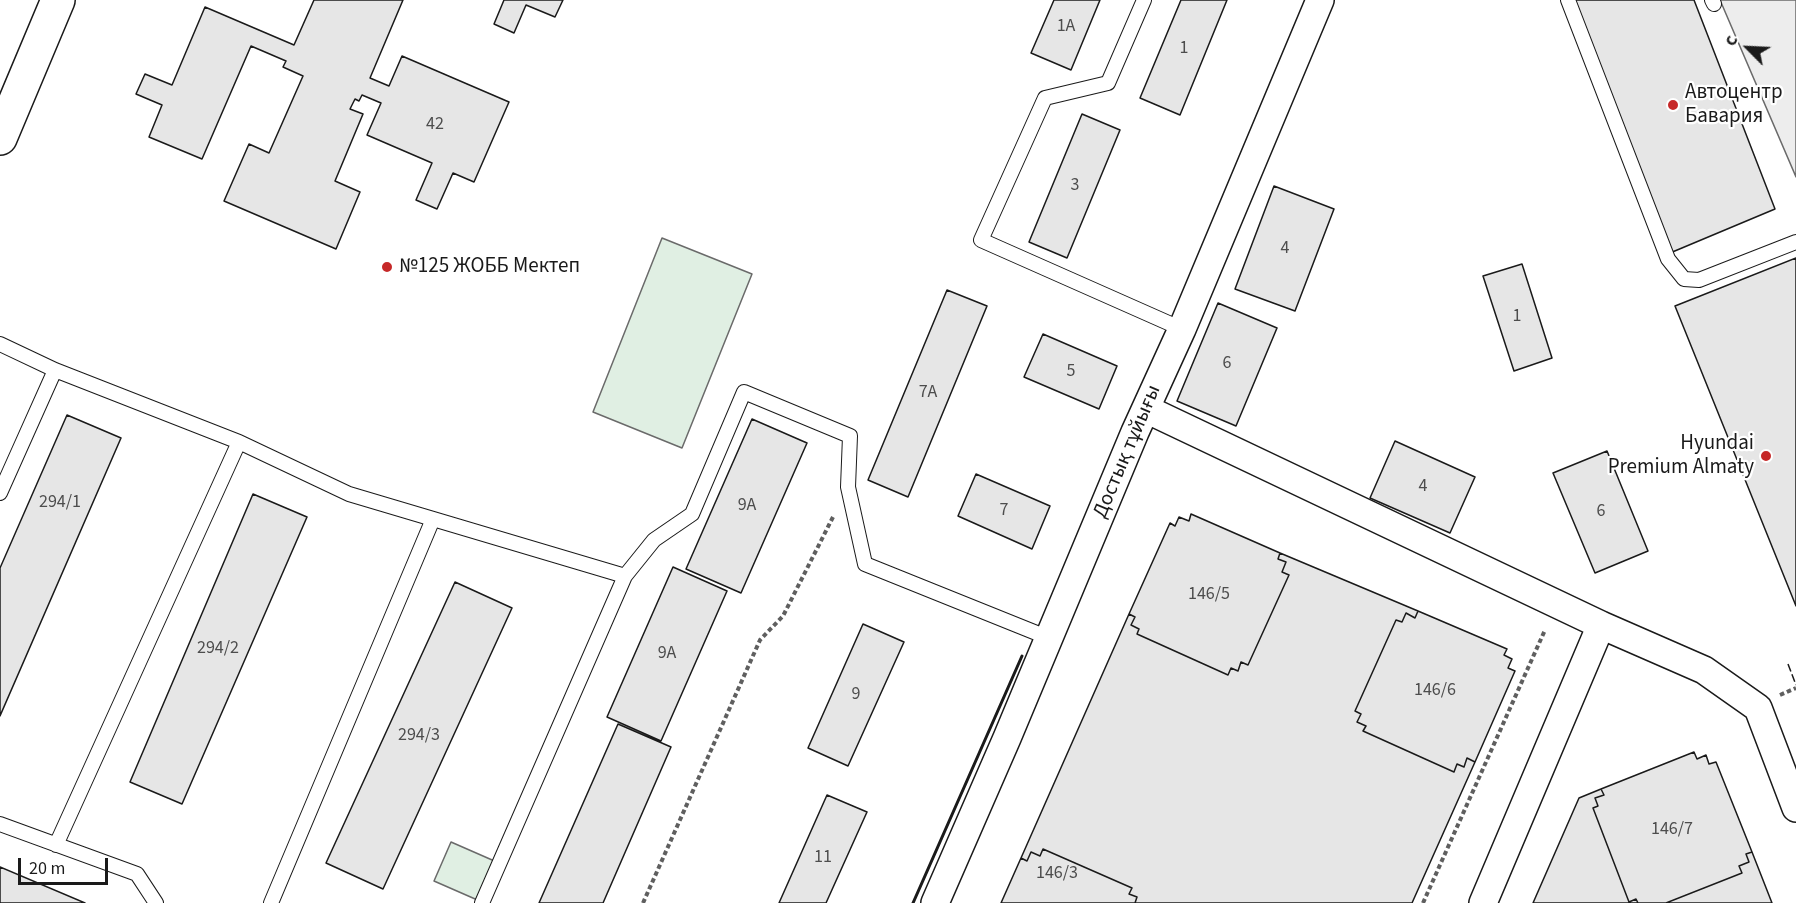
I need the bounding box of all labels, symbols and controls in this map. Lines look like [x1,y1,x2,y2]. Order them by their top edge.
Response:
house number: 1А [1057,16,1075,38]
north arrow [1718,18,1778,78]
text: С [1720,32,1743,49]
house number: 1 [1180,38,1188,60]
place label: Автоцентр Бавария [1685,80,1783,130]
marker: Автоцентр Бавария [1666,98,1680,112]
house number: 42 [426,114,444,136]
house number: 3 [1071,175,1079,197]
house number: 4 [1281,238,1289,260]
place label: №125 ЖОББ Мектеп [399,254,580,280]
marker: №125 ЖОББ Мектеп [380,260,394,274]
house number: 1 [1513,306,1521,328]
house number: 6 [1223,353,1231,375]
house number: 5 [1067,361,1075,383]
house number: 7А [919,382,937,404]
street label: Достық тұйығы [1089,382,1167,522]
place label: Hyundai Premium Almaty [1608,431,1754,481]
marker: Hyundai Premium Almaty [1759,449,1773,463]
house number: 4 [1419,476,1427,498]
house number: 294/1 [39,492,81,514]
house number: 9А [738,495,756,517]
house number: 7 [1000,500,1008,522]
house number: 6 [1597,501,1605,523]
house number: 146/5 [1188,584,1230,606]
house number: 294/2 [197,638,239,660]
house number: 9А [658,643,676,665]
house number: 146/6 [1414,680,1456,702]
house number: 9 [852,684,860,706]
house number: 294/3 [398,725,440,747]
house number: 146/7 [1651,819,1693,841]
scale bar [21,846,111,884]
house number: 11 [814,847,832,869]
text: 20 m [29,856,65,881]
house number: 146/3 [1036,863,1078,885]

